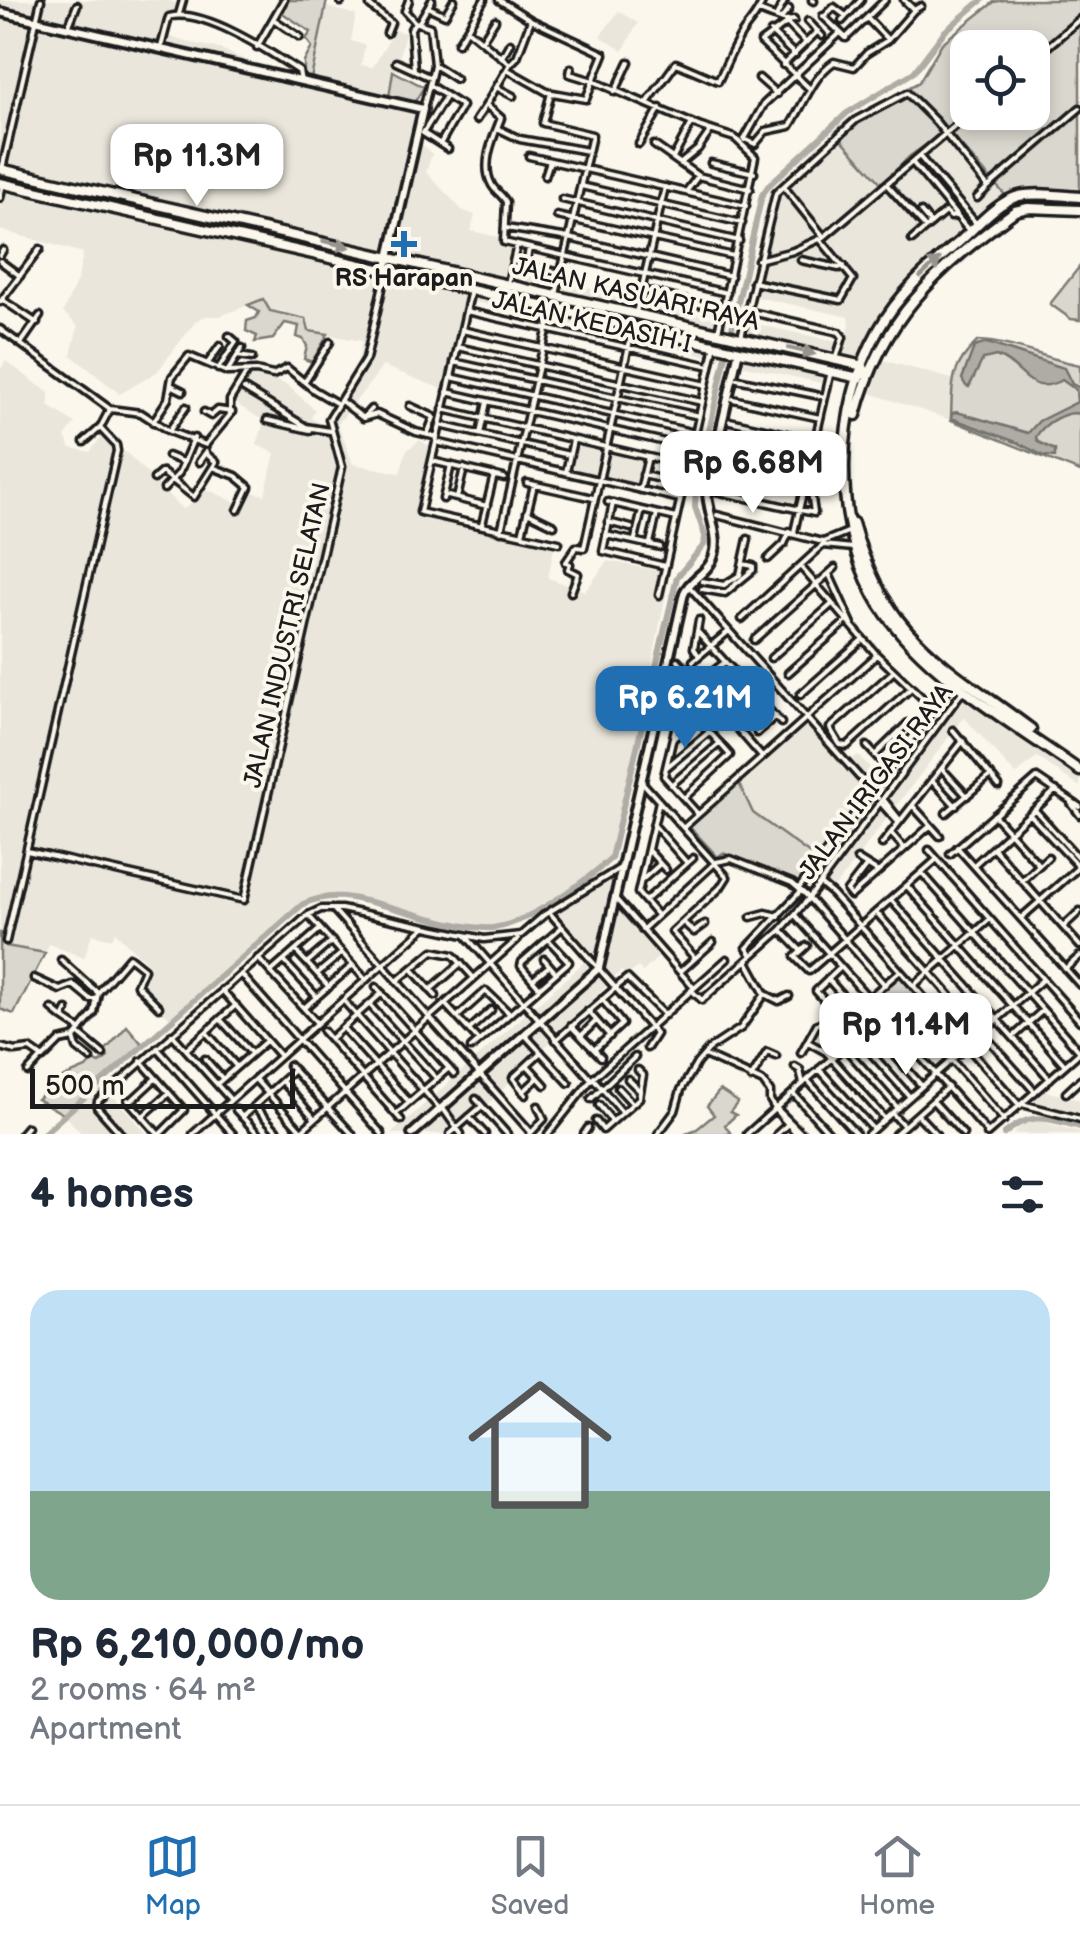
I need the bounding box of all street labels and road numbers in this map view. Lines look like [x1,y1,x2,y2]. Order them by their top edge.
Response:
street label: JALAN KASUARI RAYA [509,251,763,338]
street label: JALAN KEDASIH I [489,284,694,360]
street label: JALAN INDUSTRI SELATAN [237,480,338,791]
street label: JALAN IRIGASI RAYA [792,677,960,886]

